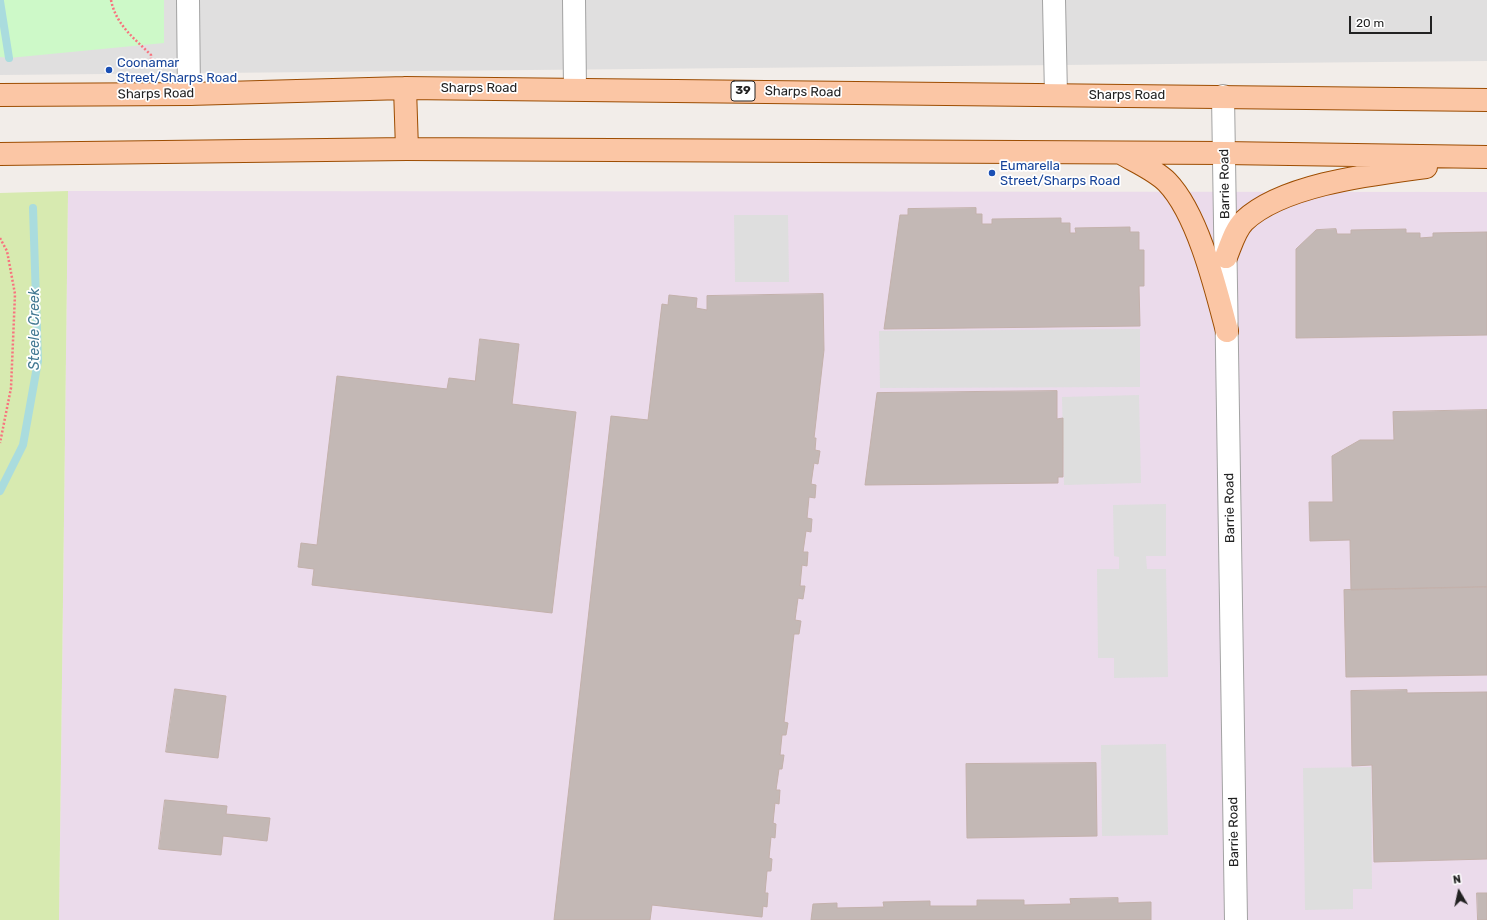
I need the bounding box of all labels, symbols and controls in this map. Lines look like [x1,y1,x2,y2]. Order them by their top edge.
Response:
scale bar [1351,8,1434,34]
text: 20 m [1356,16,1384,30]
place label: Coonamar Street/Sharps Road [117,55,237,86]
marker: Coonamar Street/Sharps Road [104,65,114,75]
street label: Sharps Road [441,80,517,96]
road number: 39 [731,81,755,101]
street label: Sharps Road [765,84,841,100]
street label: Sharps Road [118,86,194,102]
street label: Sharps Road [1089,87,1165,103]
street label: Barrie Road [1217,149,1233,219]
place label: Eumarella Street/Sharps Road [1000,158,1120,189]
marker: Eumarella Street/Sharps Road [987,168,997,178]
water label: Steele Creek [27,288,43,370]
street label: Barrie Road [1222,473,1238,543]
street label: Barrie Road [1226,797,1242,867]
north arrow [1439,872,1479,912]
text: N [1452,873,1462,887]

